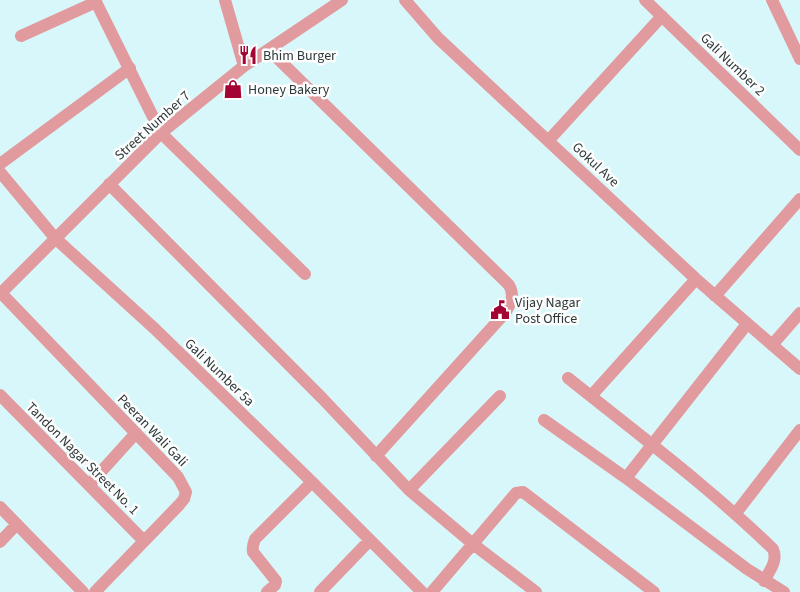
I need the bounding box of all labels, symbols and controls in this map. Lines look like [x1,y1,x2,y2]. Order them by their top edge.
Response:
street label: Gali Number 2 [695,29,769,101]
restaurant icon: Bhim Burger [237,44,259,66]
place label: Bhim Burger [263,46,336,66]
shop icon: Honey Bakery [222,78,244,100]
place label: Honey Bakery [248,80,330,100]
street label: Street Number 7 [111,86,195,165]
street label: Gokul Ave [567,138,623,192]
place label: Vijay Nagar Post Office [515,293,581,329]
public building icon: Vijay Nagar Post Office [489,299,511,321]
street label: Gali Number 5a [180,334,259,411]
street label: Peeran Wali Gali [112,390,192,471]
street label: Tandon Nagar Street No. 1 [21,398,143,520]

